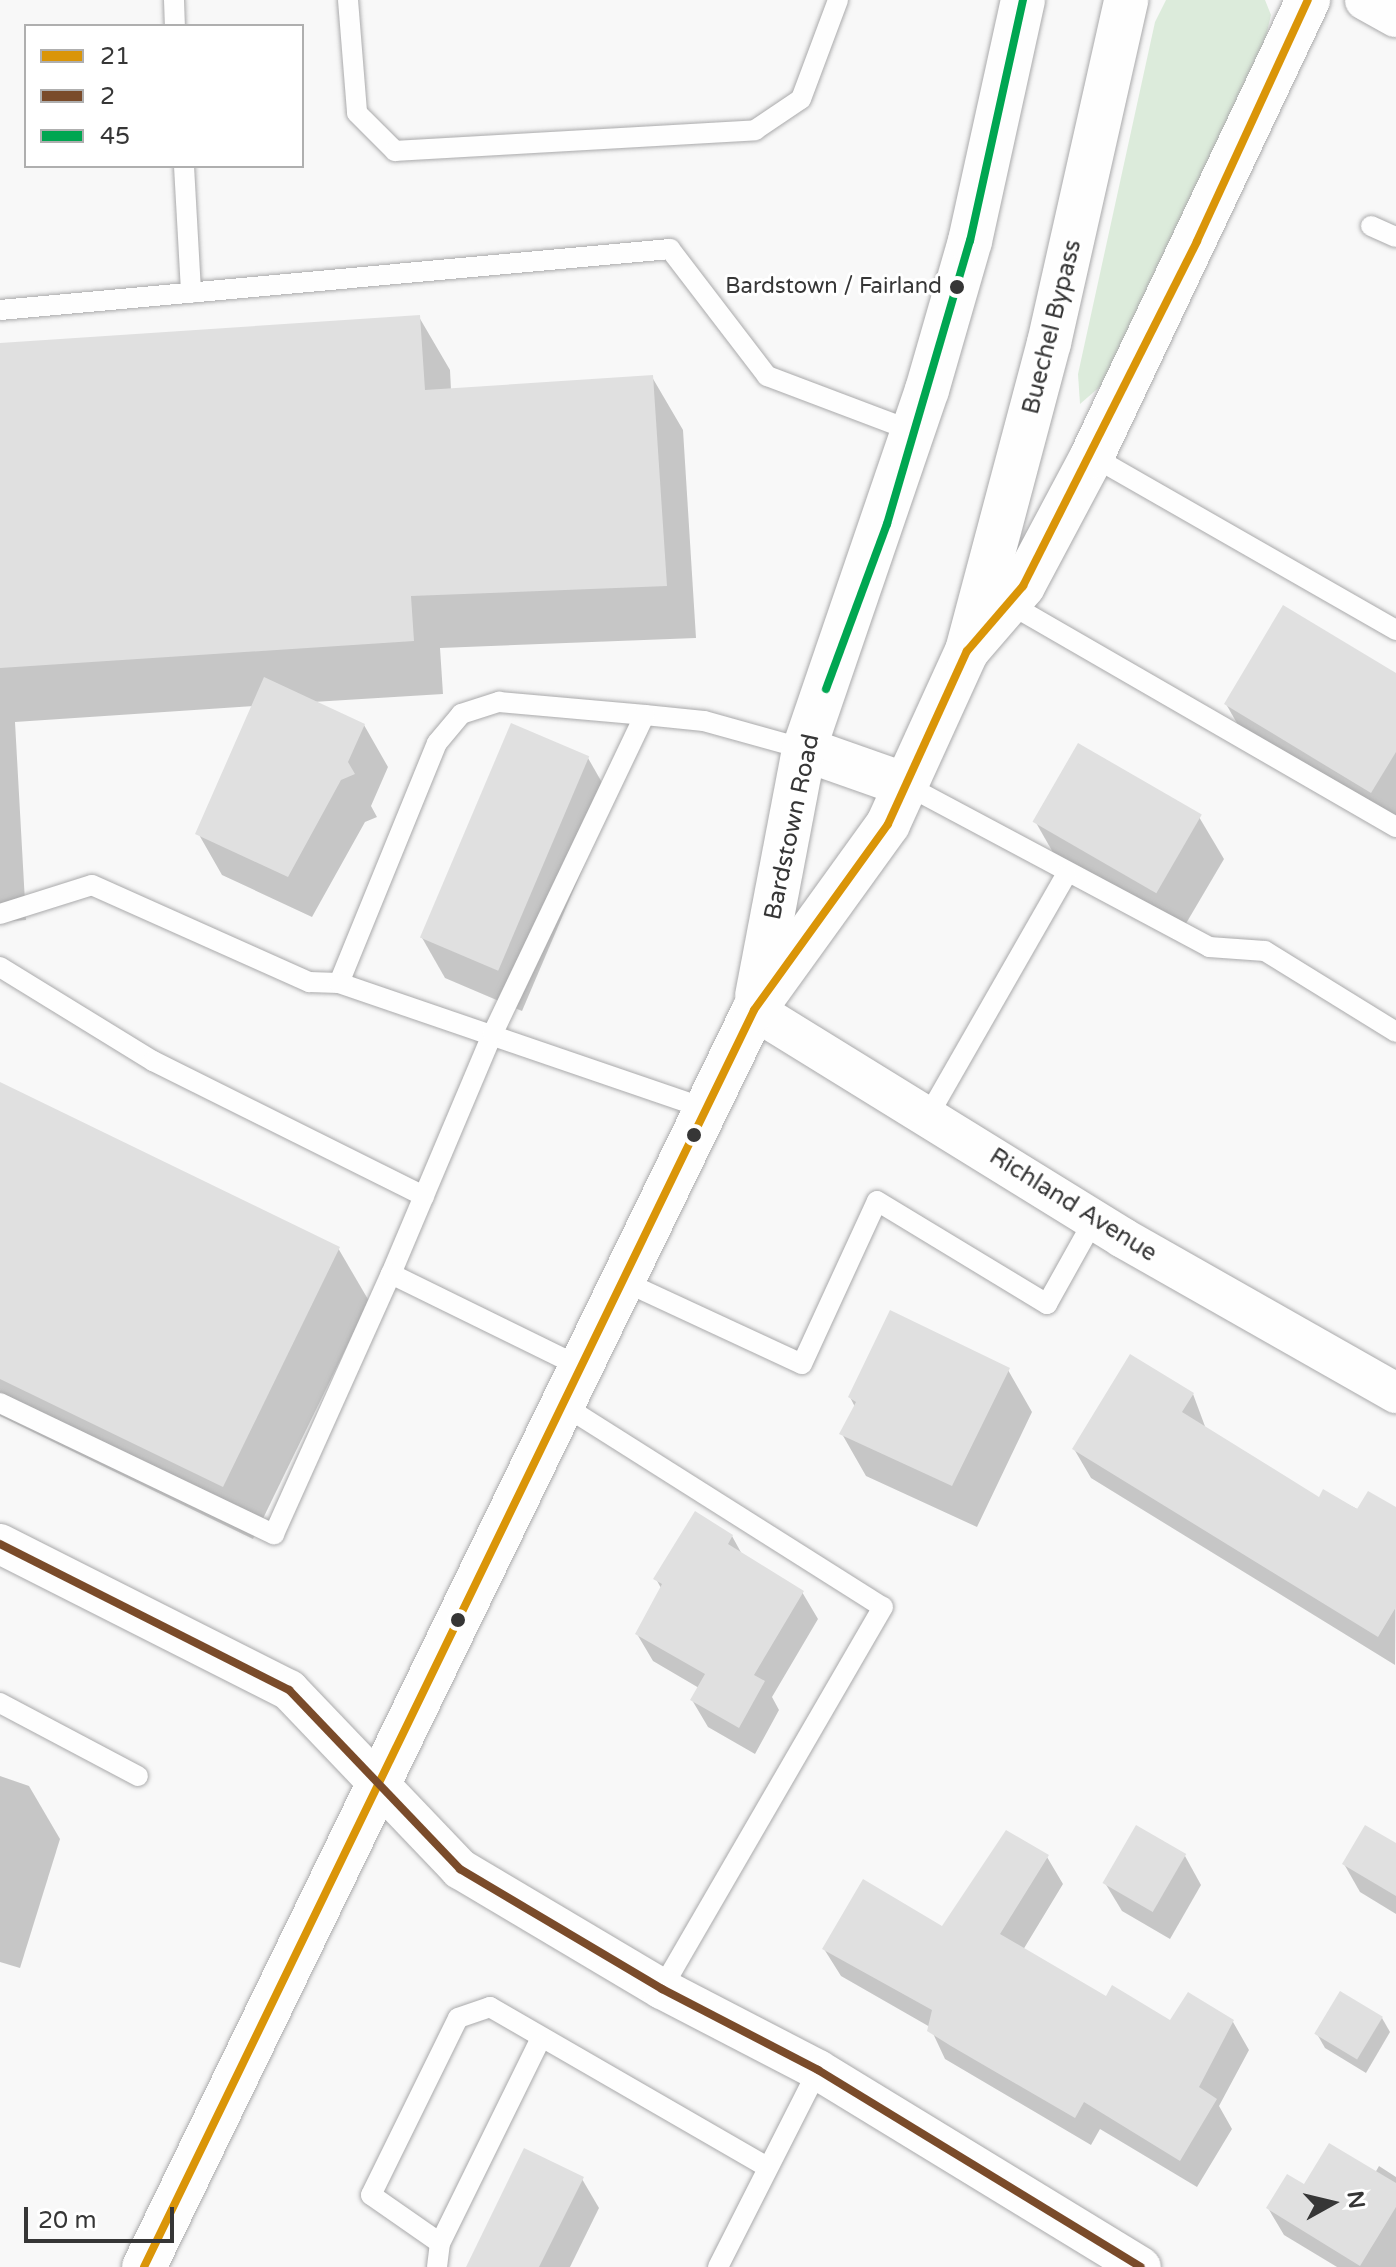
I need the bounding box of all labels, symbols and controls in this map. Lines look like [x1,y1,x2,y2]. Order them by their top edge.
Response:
legend [24,24,304,168]
text: 21 [100,42,130,71]
text: 2 [100,82,115,111]
text: 45 [100,122,130,151]
street label: Buechel Bypass [1016,237,1088,417]
place label: Bardstown / Fairland [725,274,942,300]
marker: Bardstown / Fairland [949,279,965,295]
street label: Bardstown Road [758,732,826,922]
unlabelled marker [686,1127,702,1143]
street label: Richland Avenue [984,1142,1162,1268]
unlabelled marker [450,1612,466,1628]
north arrow [1292,2163,1372,2243]
text: N [1342,2189,1370,2210]
scale bar [28,2191,178,2241]
text: 20 m [38,2206,96,2235]

